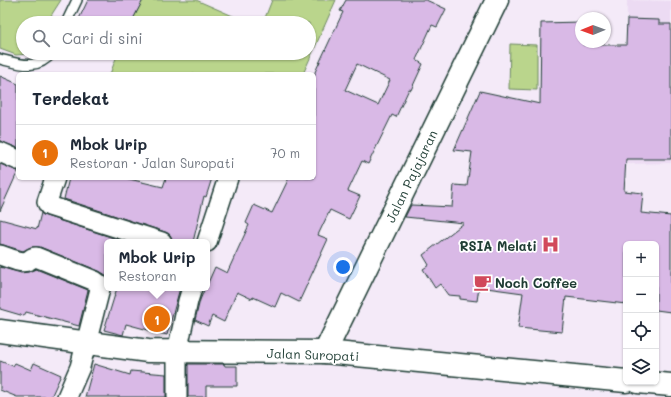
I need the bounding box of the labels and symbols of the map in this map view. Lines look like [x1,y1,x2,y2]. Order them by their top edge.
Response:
north arrow [575,12,611,48]
street label: Jalan Pajajaran [381,127,441,225]
hospital icon: RSIA Melati [540,235,560,255]
place label: RSIA Melati [460,237,537,254]
your location [333,257,353,277]
cafe icon: Noch Coffee [472,272,492,292]
place label: Noch Coffee [495,274,577,291]
pin: 1 [144,304,170,334]
street label: Jalan Suropati [267,344,360,364]

